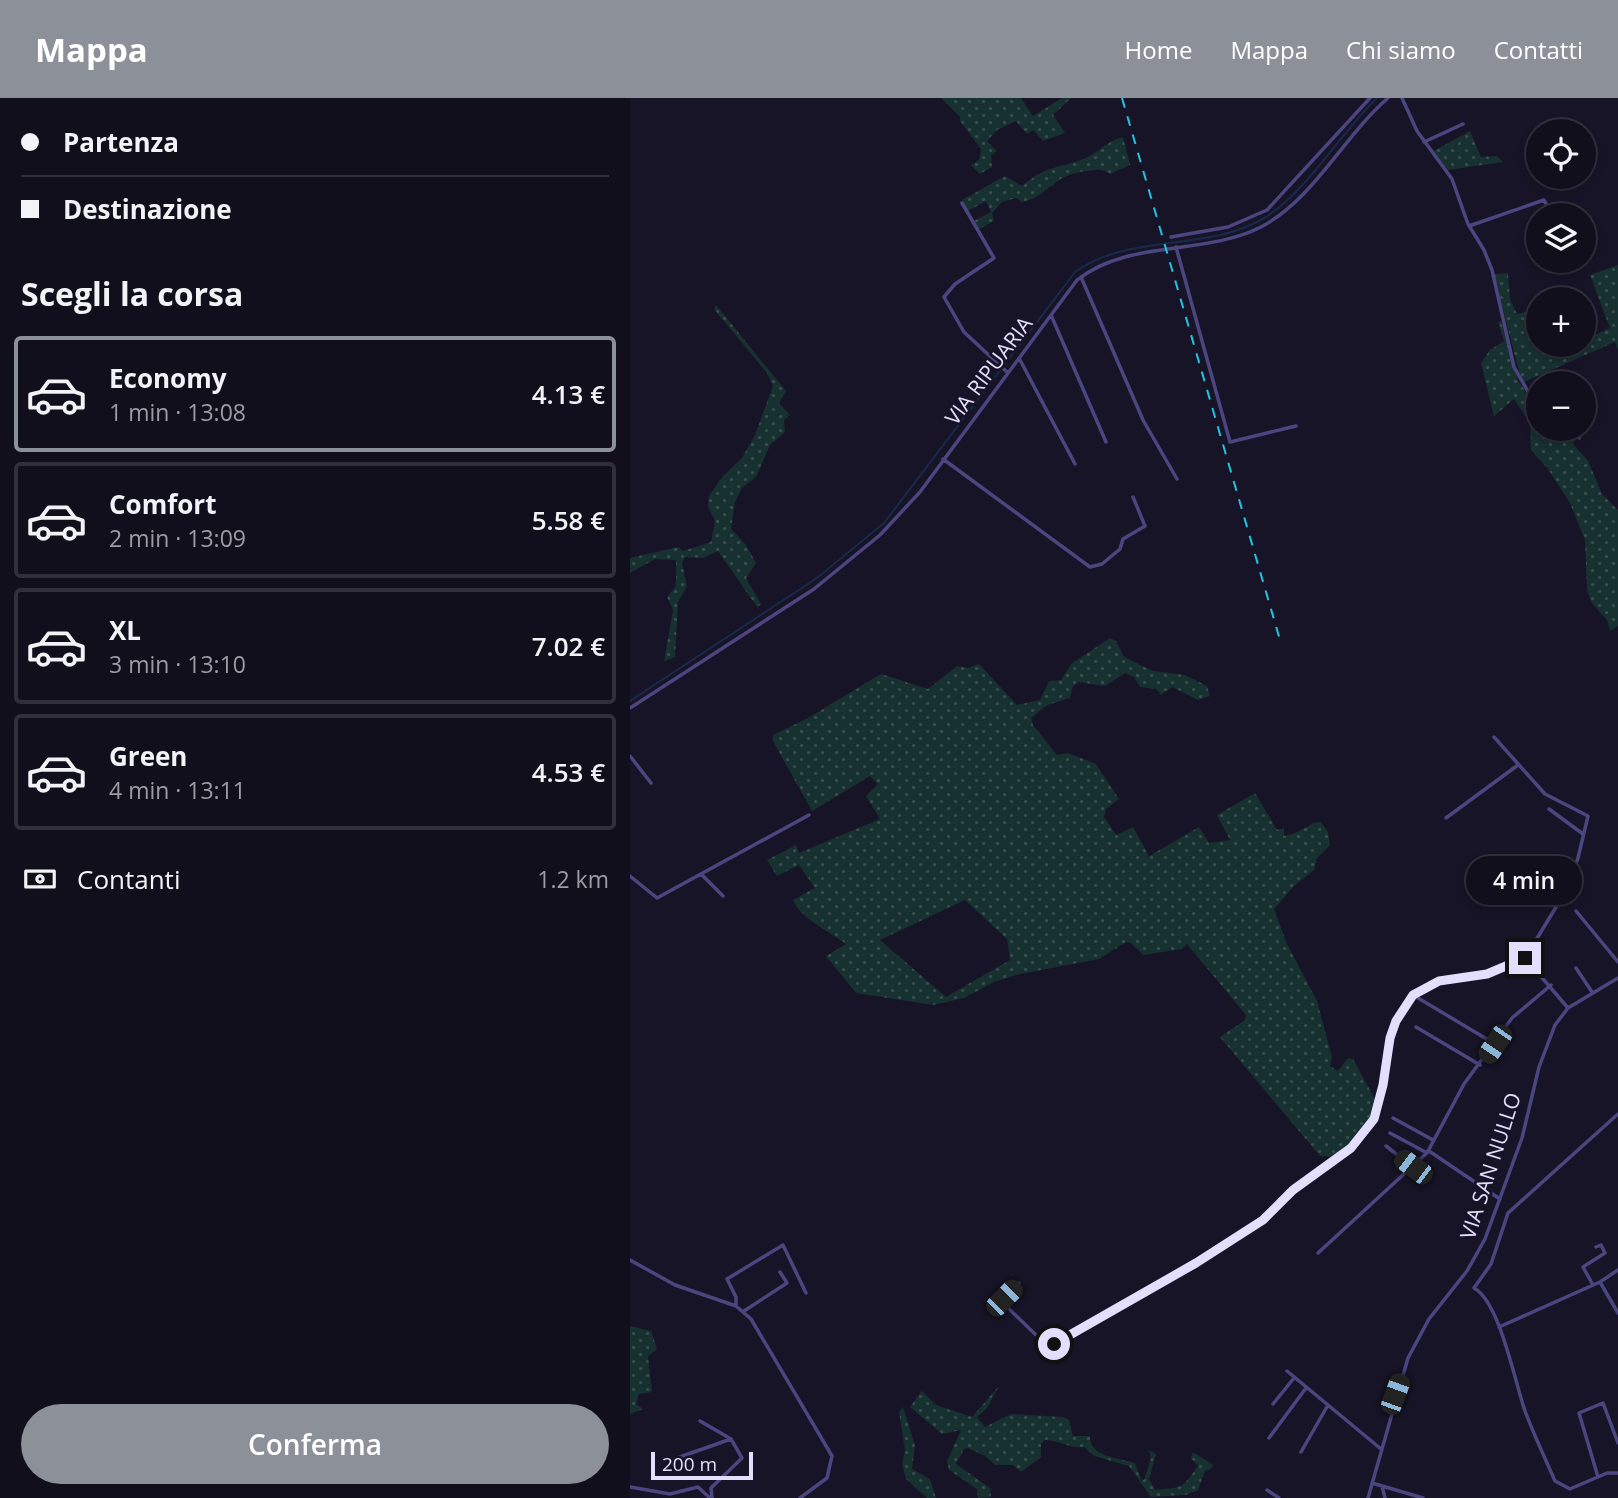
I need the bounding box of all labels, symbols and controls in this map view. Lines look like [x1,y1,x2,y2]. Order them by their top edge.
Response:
text: Mappa [35,27,148,72]
text: Home [1125,33,1192,66]
text: Mappa [1230,33,1308,66]
text: Chi siamo [1346,33,1456,66]
text: Contatti [1494,33,1583,66]
map controls [1526,119,1596,441]
button: locate [1526,119,1596,189]
text: Partenza [63,124,179,160]
text: Destinazione [63,191,232,227]
button: layers [1526,203,1596,273]
text: Scegli la corsa [21,272,243,315]
button: + [1526,287,1596,357]
street label: VIA RIPUARIA [938,310,1039,430]
text: Economy [109,360,227,396]
icon: car [25,363,88,426]
button: − [1526,371,1596,441]
text: 4.13 € [532,376,605,412]
text: 1 min · 13:08 [109,396,246,428]
text: Comfort [109,486,216,522]
icon: car [25,489,88,552]
text: 5.58 € [532,502,605,538]
text: 2 min · 13:09 [109,522,246,554]
text: XL [109,612,141,648]
icon: car [25,615,88,678]
text: 7.02 € [532,628,605,664]
text: 3 min · 13:10 [109,648,246,680]
text: Green [109,738,187,774]
icon: car [25,741,88,804]
text: 4.53 € [532,754,605,790]
text: 4 min · 13:11 [109,774,246,806]
callout: 4 min [1467,856,1583,906]
icon: cash [21,860,59,898]
text: Contanti [77,861,180,897]
text: 1.2 km [537,863,609,895]
text: 4 min [1493,864,1555,896]
route end [1509,942,1541,974]
car [1475,1021,1516,1067]
street label: VIA SAN NULLO [1453,1089,1527,1243]
car [1390,1146,1437,1188]
car [982,1276,1027,1320]
route start [1038,1328,1070,1360]
car [1378,1371,1413,1417]
button: Conferma [21,1404,609,1484]
scale bar [651,1449,752,1481]
text: 200 m [662,1451,717,1477]

